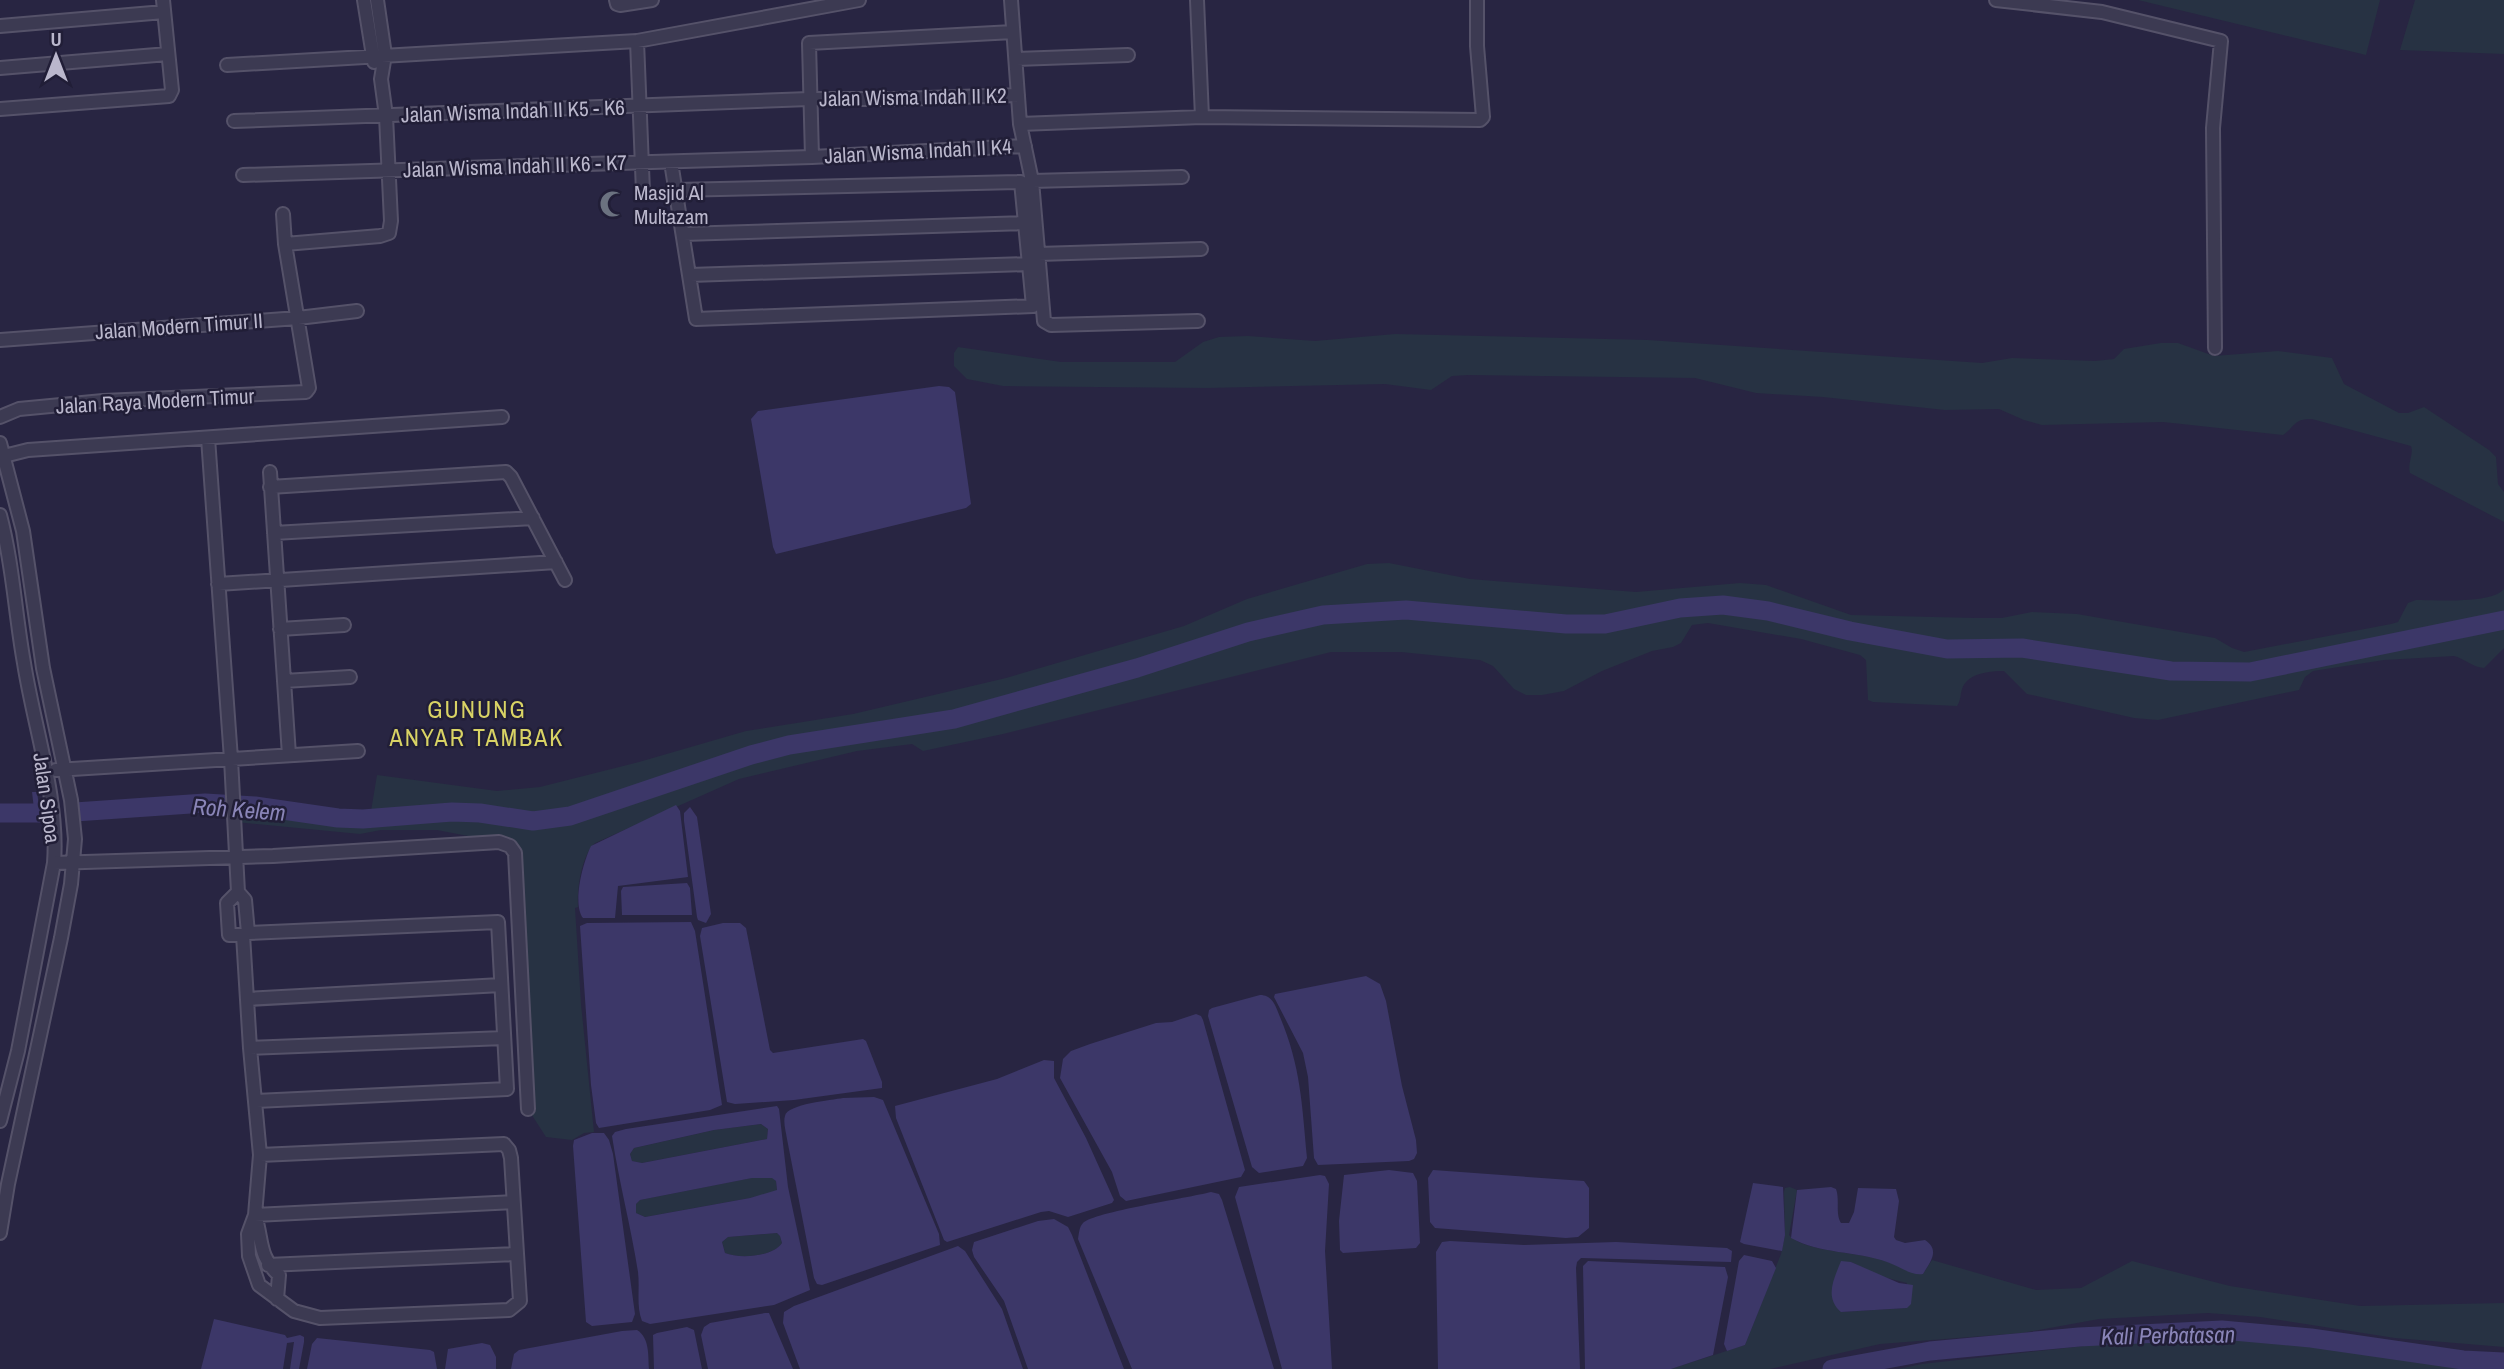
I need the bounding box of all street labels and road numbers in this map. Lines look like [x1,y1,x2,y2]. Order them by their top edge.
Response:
street label: Jalan Wisma Indah II K2 [819,81,1007,113]
street label: Jalan Wisma Indah II K5 - K6 [401,93,625,129]
street label: Jalan Wisma Indah II K4 [824,132,1013,170]
street label: Jalan Wisma Indah II K6 - K7 [403,148,627,184]
street label: Jalan Modern Timur II [94,306,264,346]
street label: Jalan Raya Modern Timur [55,381,255,421]
street label: Jalan Sipoa [26,751,68,845]

